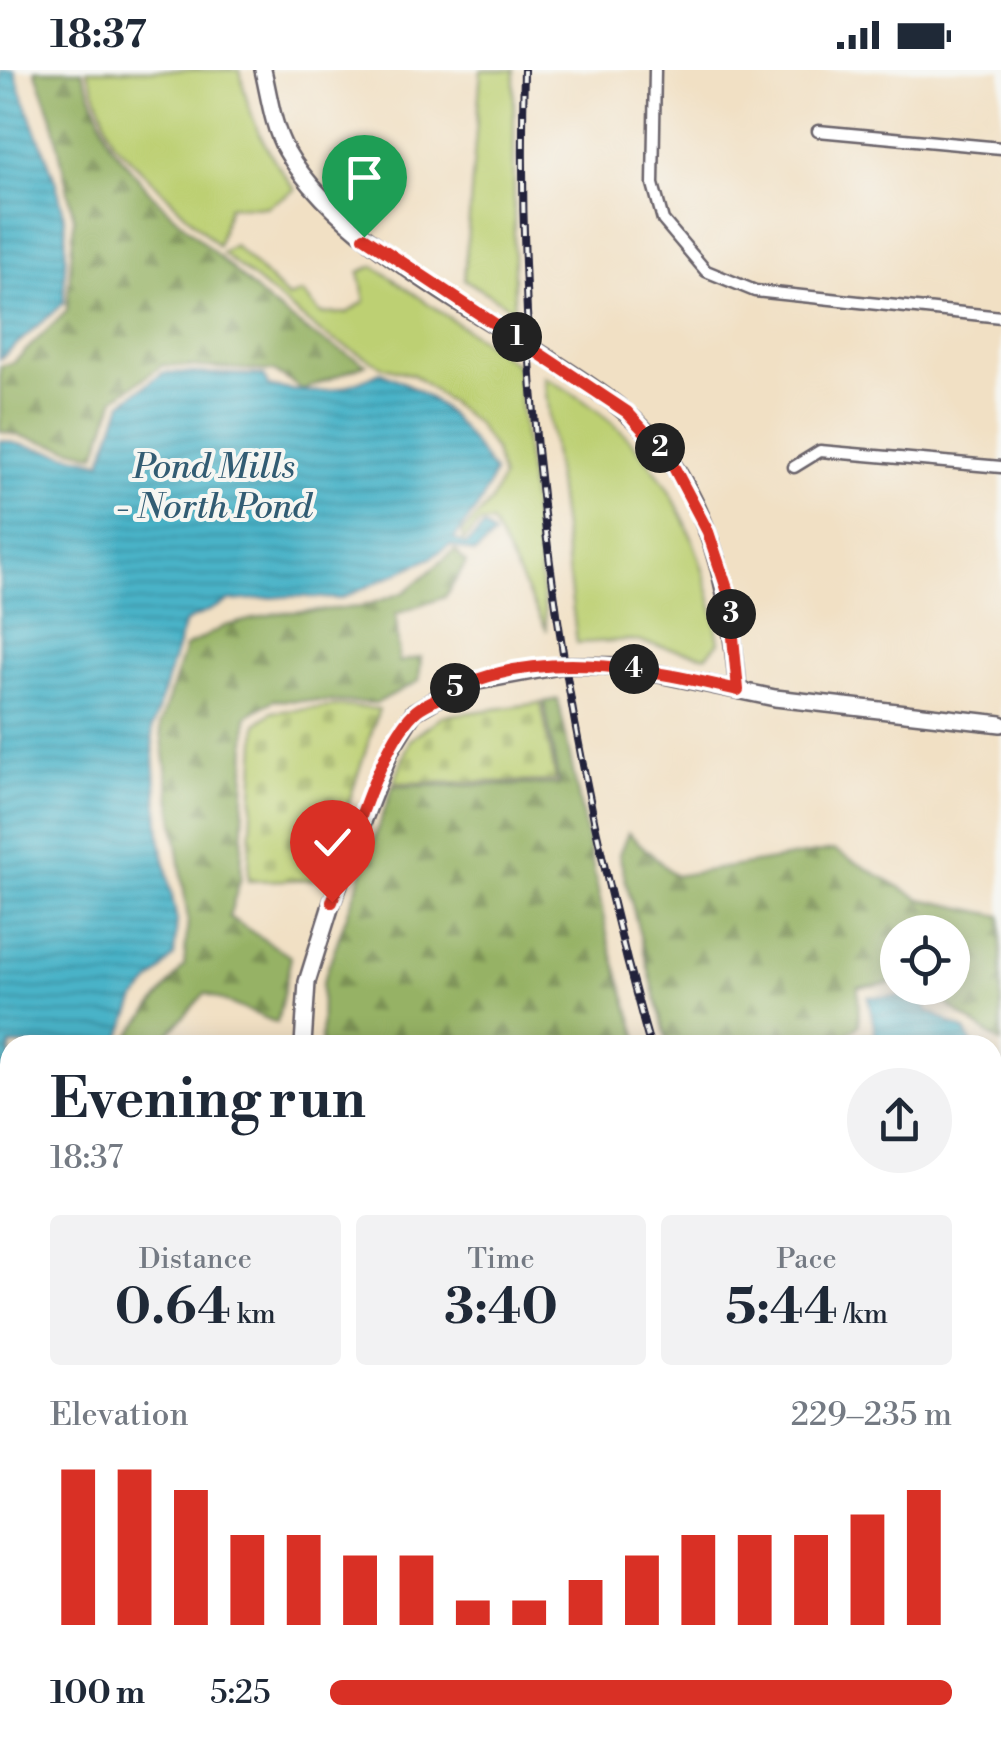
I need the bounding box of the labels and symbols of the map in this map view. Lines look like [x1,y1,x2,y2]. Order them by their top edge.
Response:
pin [322,135,407,238]
pin: 1 [492,312,542,362]
pin: 2 [635,423,685,473]
water label: Pond Mills - North Pond [116,446,313,529]
pin: 3 [706,589,756,639]
pin: 4 [609,644,659,694]
pin: 5 [430,663,480,713]
pin [290,800,375,903]

